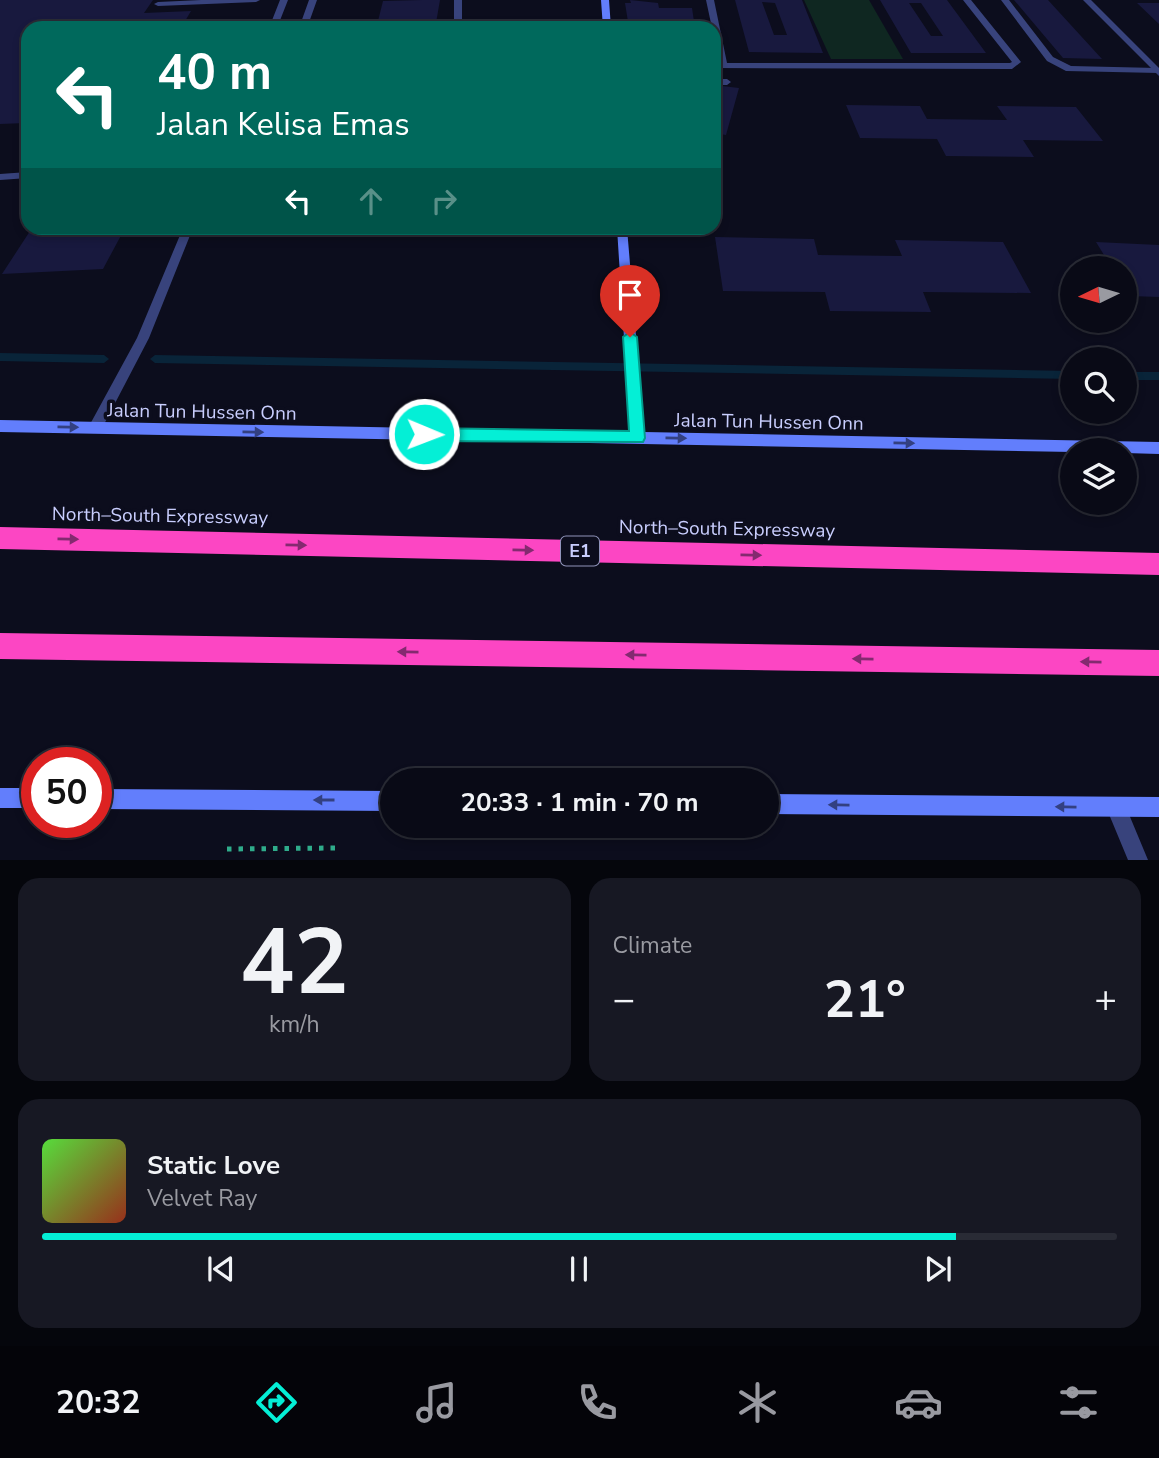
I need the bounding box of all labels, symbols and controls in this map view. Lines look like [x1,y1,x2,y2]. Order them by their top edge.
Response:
text: 40 m [157,39,272,106]
icon: left [42,49,133,140]
text: Jalan Kelisa Emas [157,103,410,146]
icon: left [279,182,317,220]
icon: ahead [352,182,390,220]
icon: right [425,182,463,220]
north arrow [1060,256,1138,332]
map controls [1060,256,1137,515]
pin [600,265,660,337]
icon: arrive [611,276,649,314]
button: search [1060,347,1137,424]
street label: Jalan Tun Hussen Onn [106,397,297,427]
position arrow [387,397,461,471]
street label: Jalan Tun Hussen Onn [673,407,864,437]
one-way arrow [57,421,79,433]
one-way arrow [242,426,264,437]
one-way arrow [665,433,687,444]
one-way arrow [893,437,915,449]
button: layers [1060,438,1137,515]
street label: North–South Expressway [52,501,269,531]
street label: North–South Expressway [619,514,836,544]
one-way arrow [57,534,79,545]
road number: E1 [561,536,599,566]
one-way arrow [285,539,307,550]
one-way arrow [512,544,534,555]
one-way arrow [740,549,762,561]
one-way arrow [397,646,419,658]
one-way arrow [625,650,647,661]
one-way arrow [852,653,874,664]
one-way arrow [1080,656,1102,668]
speed limit sign: 50 [21,747,112,838]
text: 20:33 · 1 min · 70 m [460,785,699,820]
one-way arrow [313,794,335,806]
one-way arrow [828,799,850,811]
one-way arrow [1055,801,1077,813]
text: 42 [240,901,349,1025]
text: Climate [613,930,692,961]
text: 21° [824,964,906,1035]
text: − [613,974,635,1025]
text: + [1094,974,1117,1025]
text: km/h [269,1009,320,1040]
text: Static Love [147,1148,280,1183]
text: Velvet Ray [147,1183,257,1214]
icon: previous [202,1250,240,1288]
icon: pause [560,1250,598,1288]
icon: next [919,1250,957,1288]
icon: directions [252,1378,301,1427]
icon: music [412,1378,461,1427]
icon: phone [573,1378,622,1427]
icon: climate [733,1378,782,1427]
icon: car [894,1378,943,1427]
icon: filters [1054,1378,1103,1427]
text: 20:32 [56,1381,140,1424]

